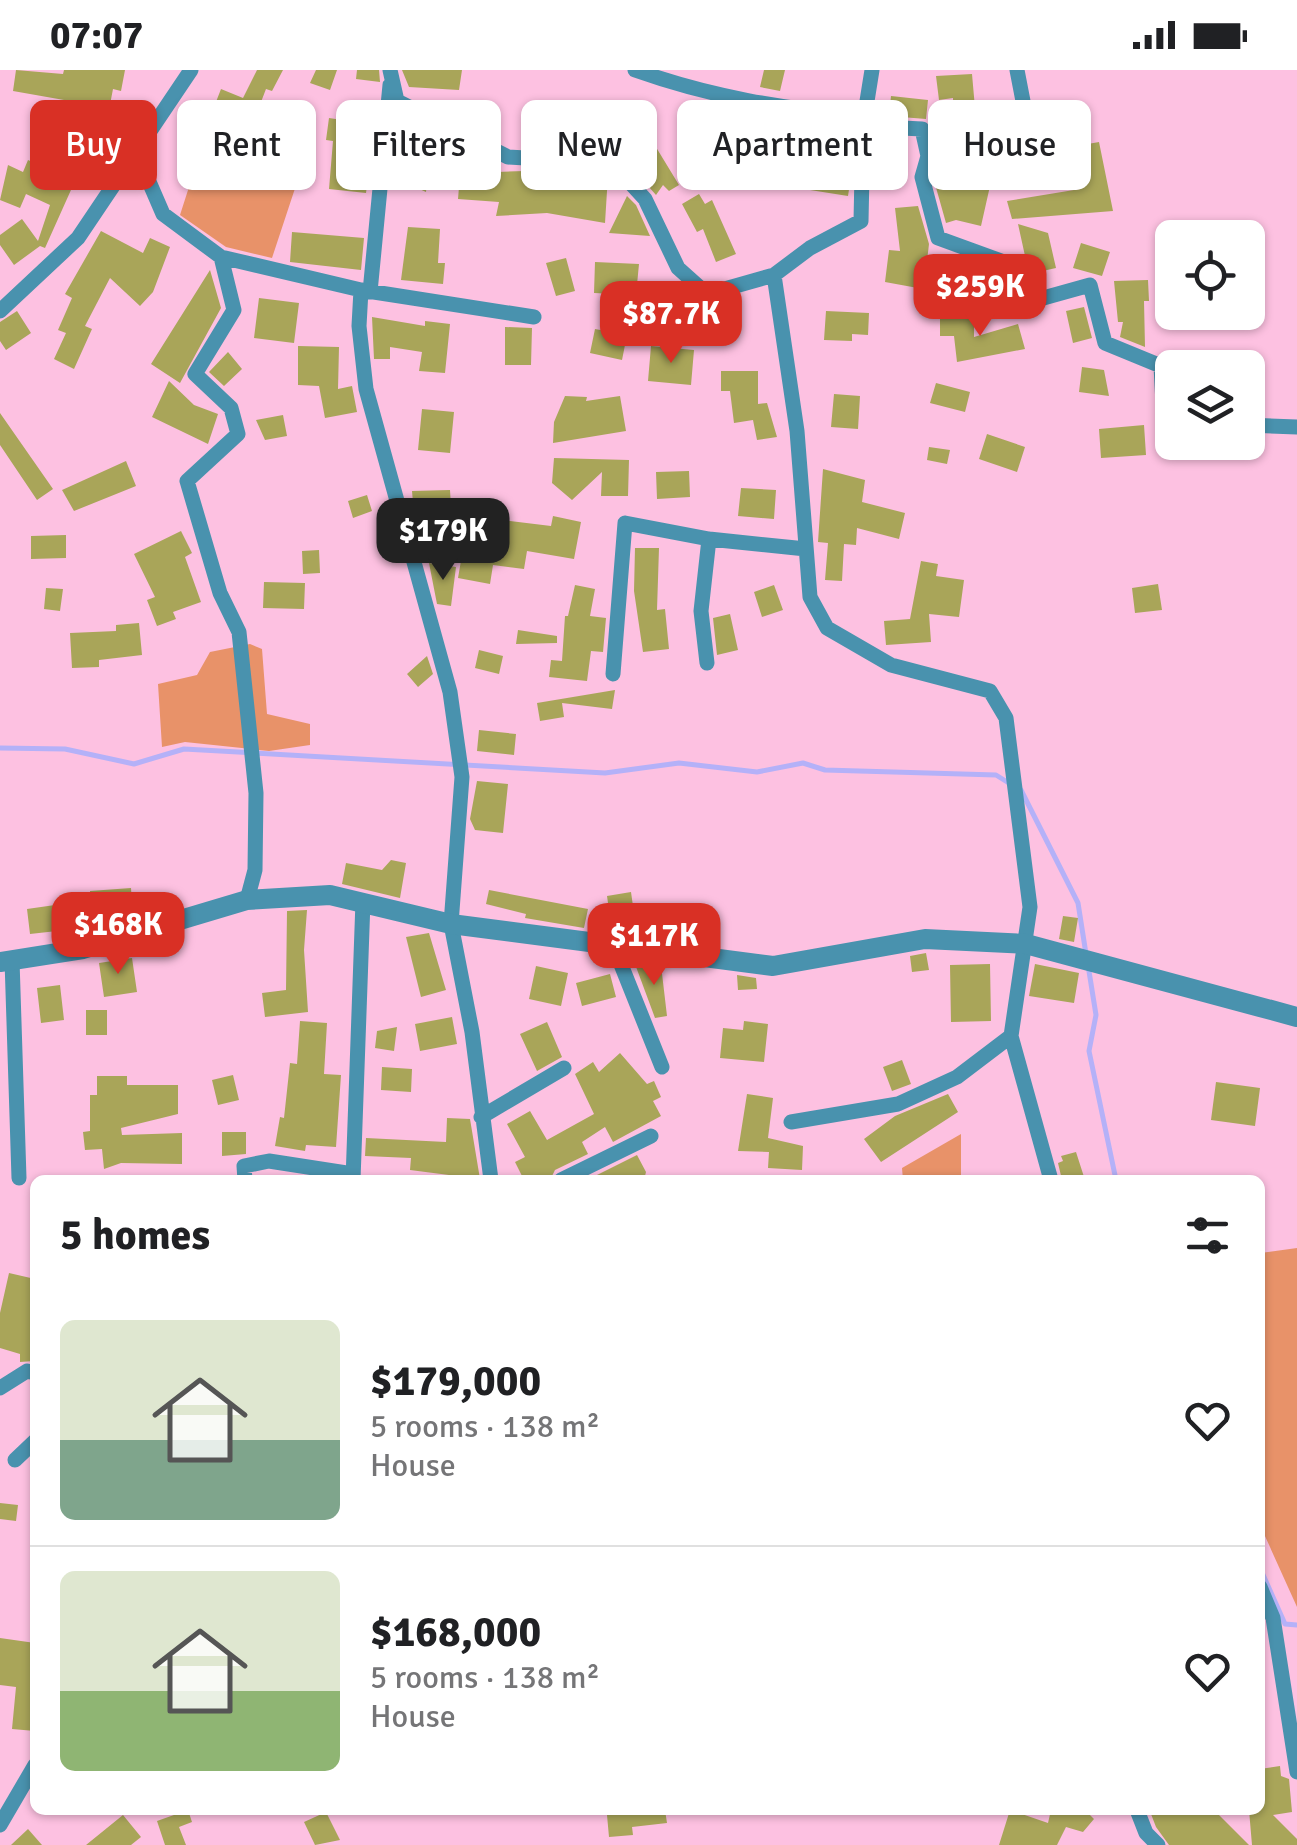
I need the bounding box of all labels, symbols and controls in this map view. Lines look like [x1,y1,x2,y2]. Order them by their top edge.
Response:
text: 07:07 [50,12,143,59]
chip: Buy [30,100,157,190]
chip: Rent [177,100,316,190]
chip: Filters [336,100,501,190]
chip: New [521,100,657,190]
chip: Apartment [677,100,908,190]
chip: House [928,100,1091,190]
map controls [1155,220,1265,460]
button: locate [1155,220,1265,330]
pin: $259K [910,254,1050,339]
text: $259K [936,267,1024,306]
pin: $87.7K [590,281,752,366]
text: $87.7K [622,294,720,333]
button: layers [1155,350,1265,460]
pin: $179K [373,498,513,583]
text: $179K [399,511,487,550]
pin: $168K [48,892,188,977]
pin: $117K [584,903,724,988]
text: $168K [74,905,162,944]
text: $117K [610,916,698,955]
icon: filters [1180,1208,1235,1263]
text: 5 homes [60,1210,210,1261]
text: $179,000 [370,1356,541,1407]
icon: home [140,1360,260,1480]
icon: heart [1180,1393,1235,1448]
text: 5 rooms · 138 m² [370,1407,600,1446]
text: House [370,1446,456,1485]
text: $168,000 [370,1607,541,1658]
icon: home [140,1611,260,1731]
icon: heart [1180,1644,1235,1699]
text: 5 rooms · 138 m² [370,1658,600,1697]
text: House [370,1697,456,1736]

